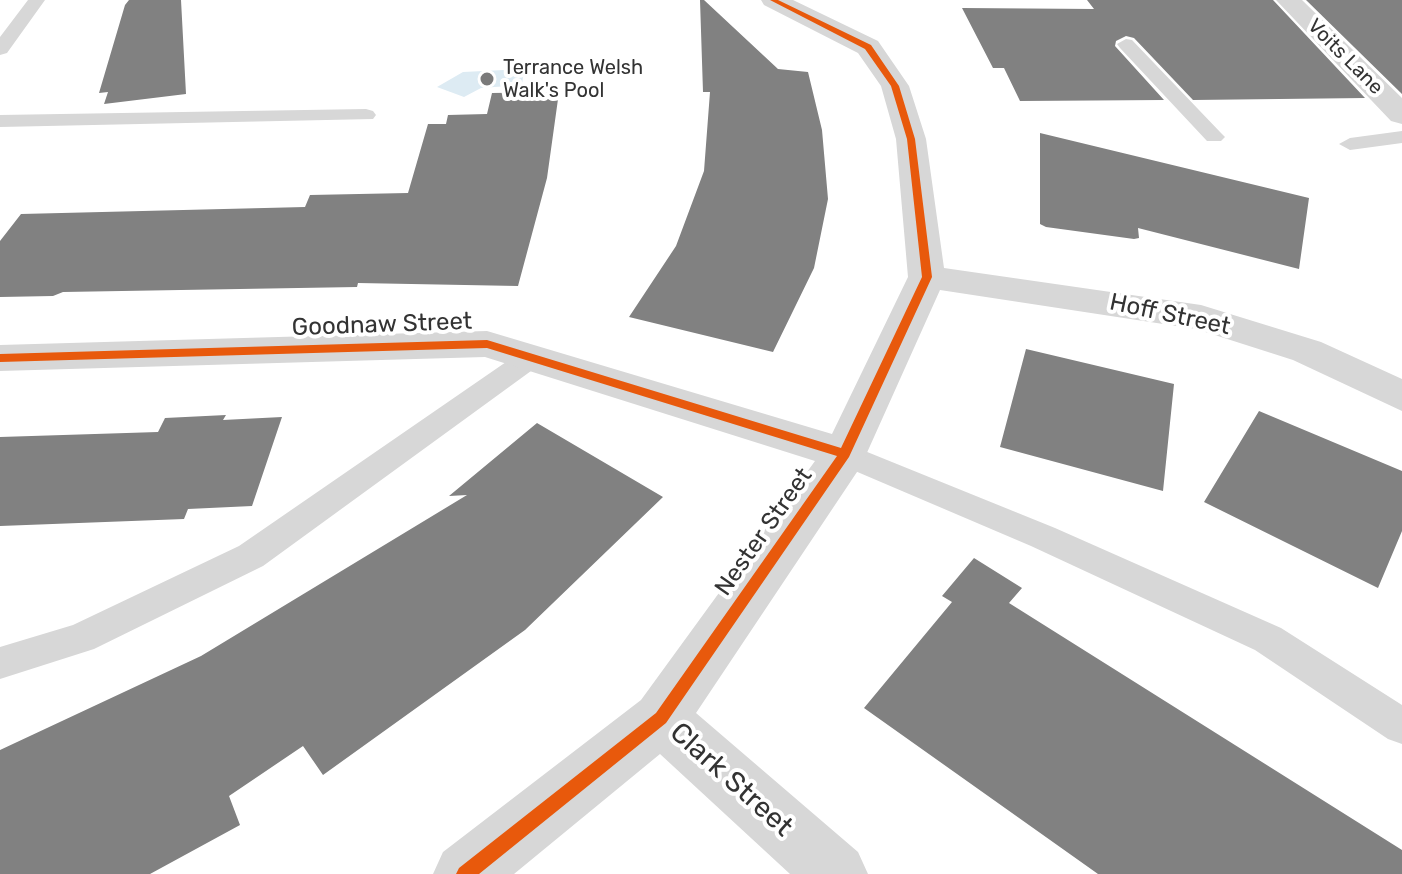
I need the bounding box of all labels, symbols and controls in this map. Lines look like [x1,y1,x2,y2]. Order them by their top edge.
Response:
street label: Voits Lane [1302,14,1388,100]
place label: Terrance Welsh Walk's Pool [503,56,643,103]
marker: Terrance Welsh Walk's Pool [478,70,496,88]
street label: Hoff Street [1107,288,1233,342]
street label: Goodnaw Street [291,307,473,343]
street label: Nester Street [709,462,819,602]
street label: Clark Street [663,716,799,844]

